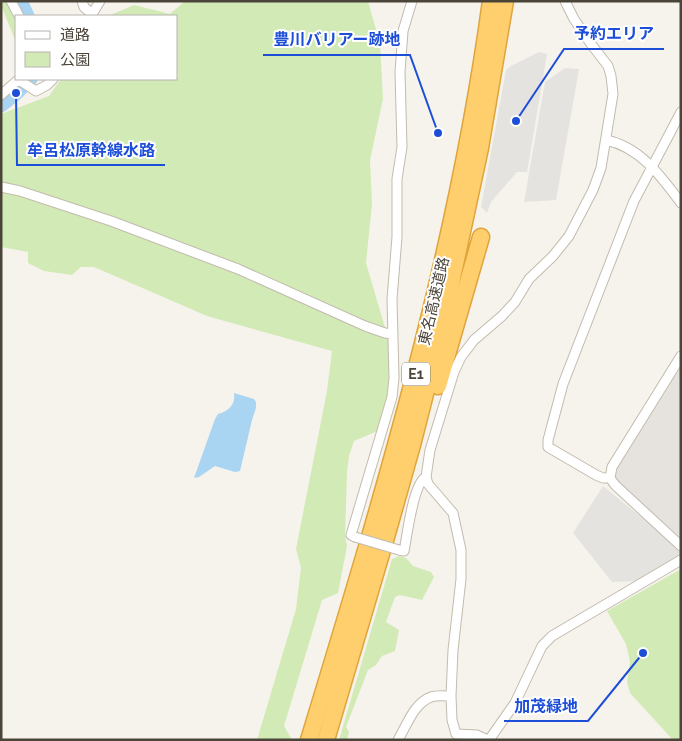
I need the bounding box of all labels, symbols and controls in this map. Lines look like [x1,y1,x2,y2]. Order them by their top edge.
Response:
legend [15,15,178,80]
callout: 予約エリア [564,18,664,49]
callout: 豊川バリアー跡地 [263,24,410,55]
text: 予約エリア [574,24,654,43]
text: 道路 [60,26,90,44]
text: 豊川バリアー跡地 [273,30,401,49]
text: 公園 [60,51,90,69]
callout: 牟呂松原幹線水路 [17,134,165,165]
text: 牟呂松原幹線水路 [27,141,155,160]
street label: 東名高速道路 [415,255,453,347]
road number: E1 [402,362,430,386]
callout: 加茂緑地 [504,690,588,721]
text: 加茂緑地 [514,697,578,716]

